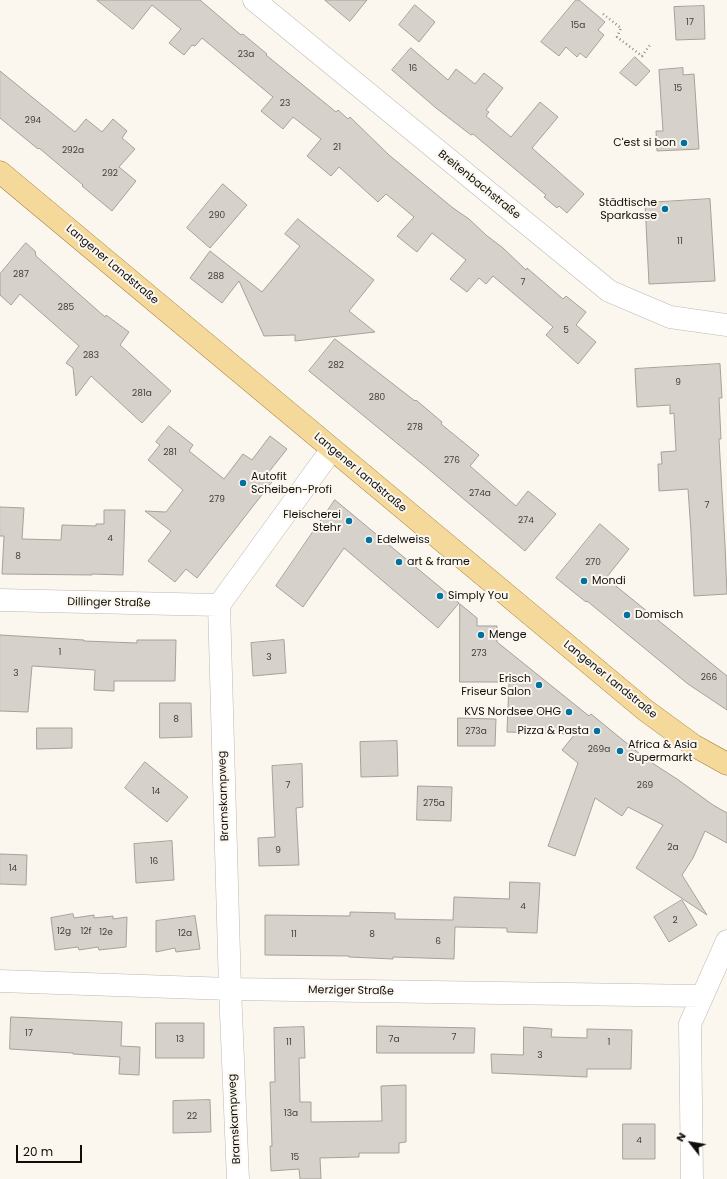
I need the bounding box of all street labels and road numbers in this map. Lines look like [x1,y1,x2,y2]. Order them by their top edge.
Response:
street label: Breitenbachstraße [435,148,523,222]
street label: Langener Landstraße [63,222,161,308]
street label: Langener Landstraße [311,430,409,516]
street label: Dillinger Straße [67,596,151,610]
street label: Langener Landstraße [561,638,659,722]
street label: Bramskampweg [216,751,232,841]
street label: Merziger Straße [308,984,394,998]
street label: Bramskampweg [226,1073,244,1165]

